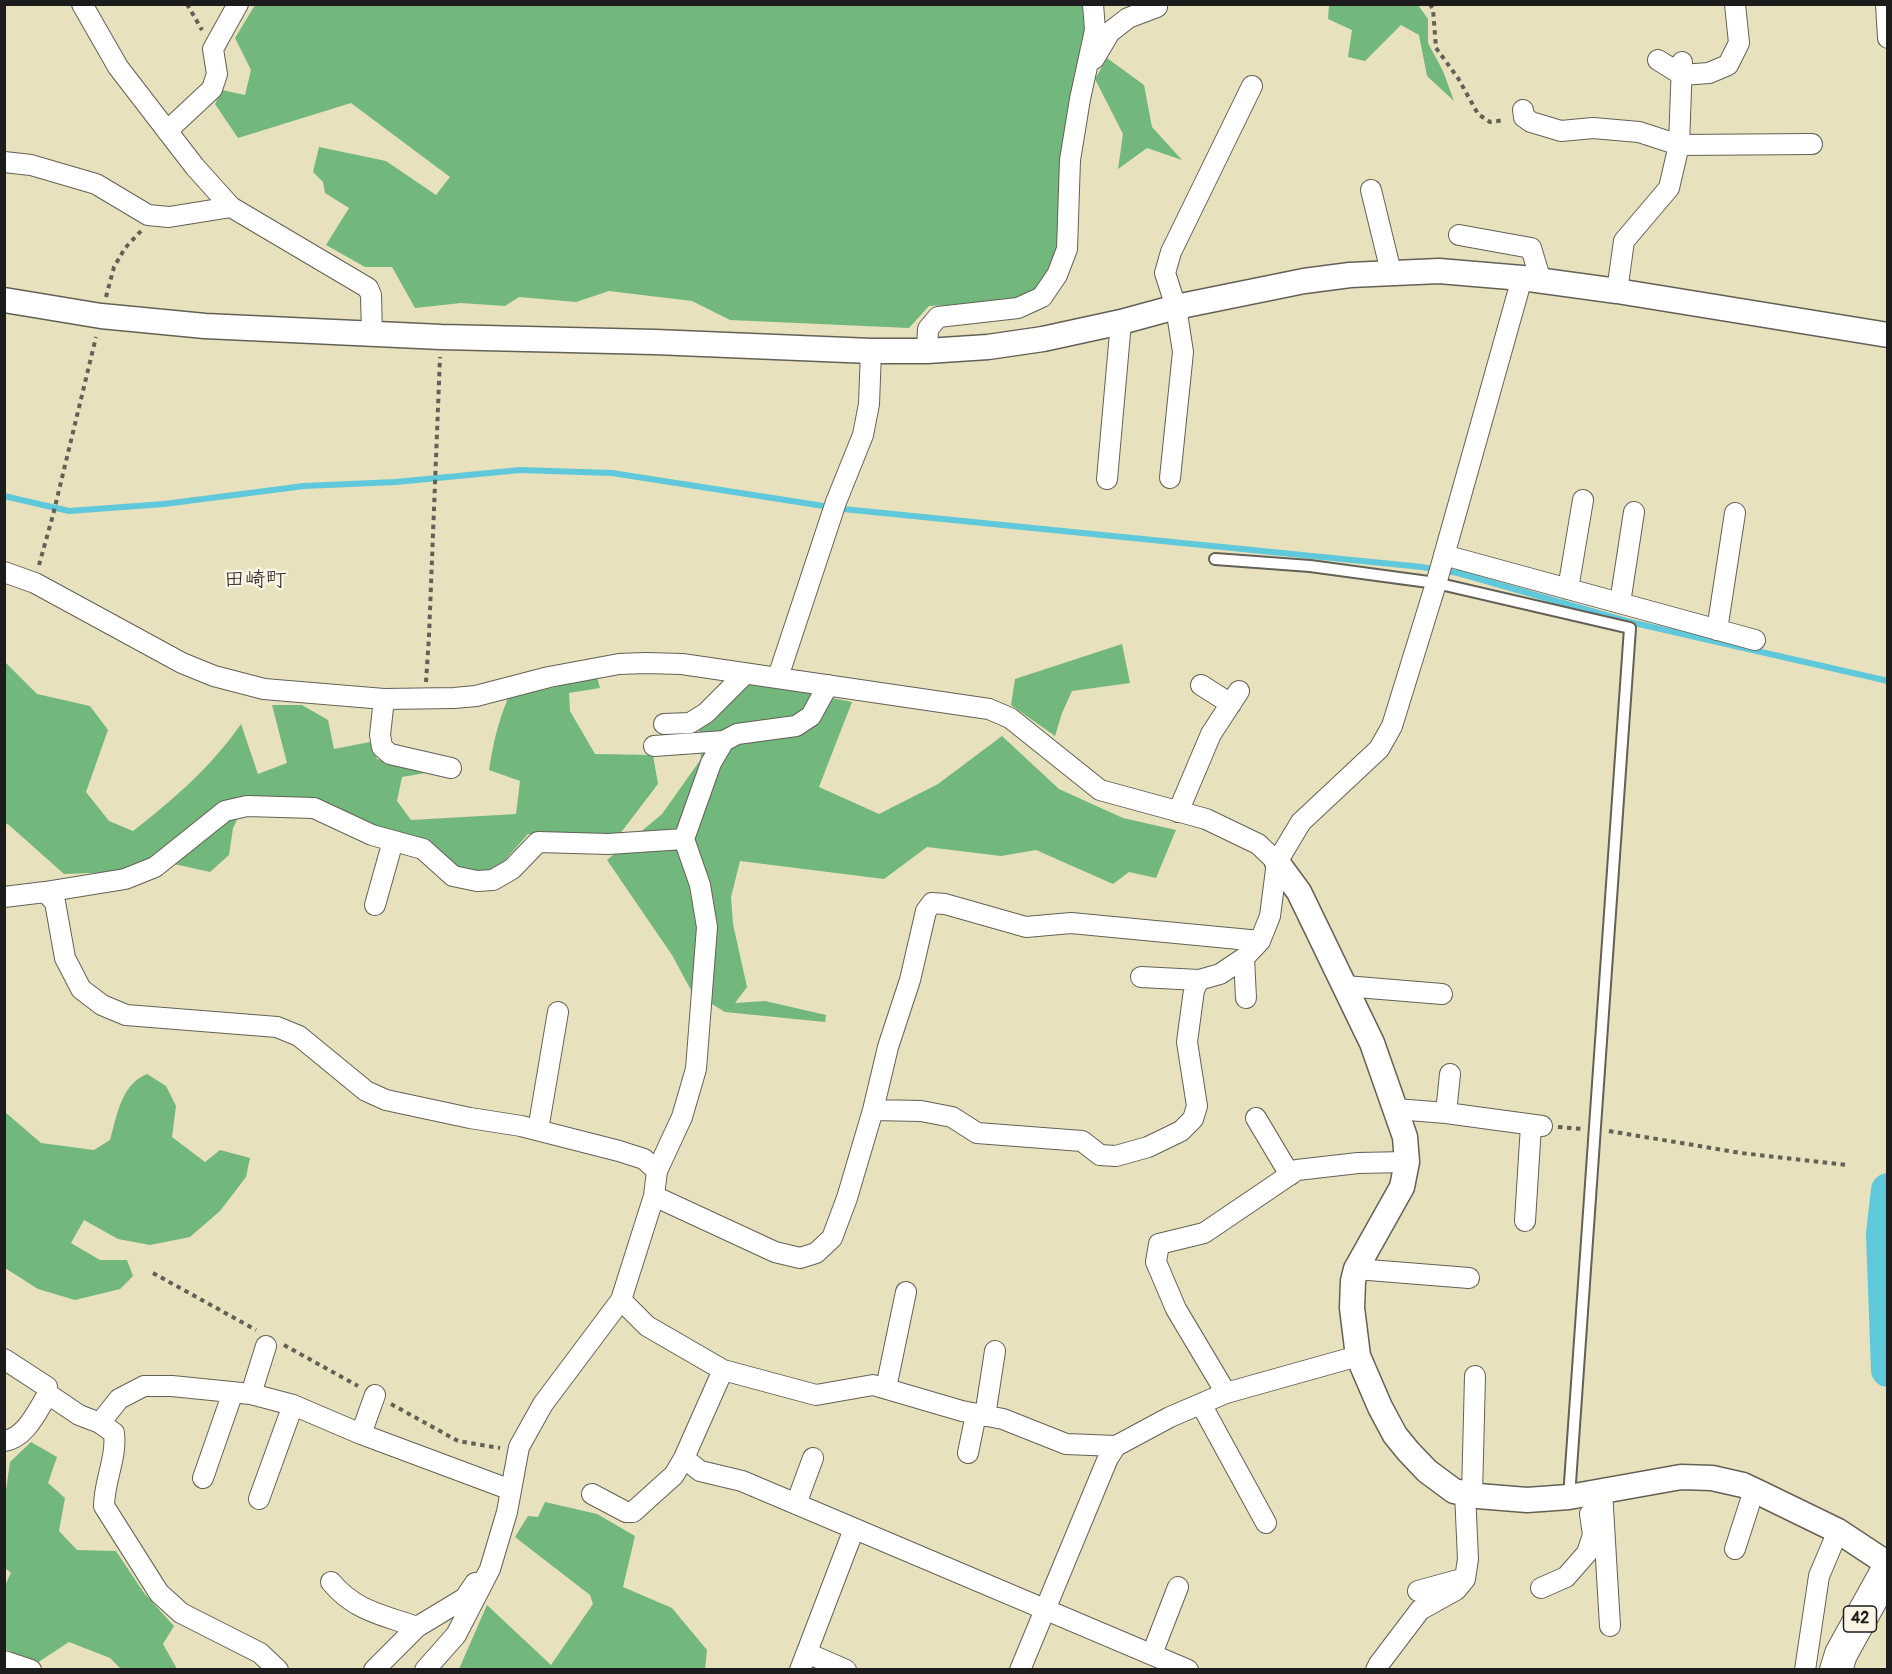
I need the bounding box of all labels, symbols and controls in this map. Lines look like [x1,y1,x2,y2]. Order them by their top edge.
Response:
district label: 田崎町 [224,568,286,594]
road number: 42 [1844,1606,1876,1632]

